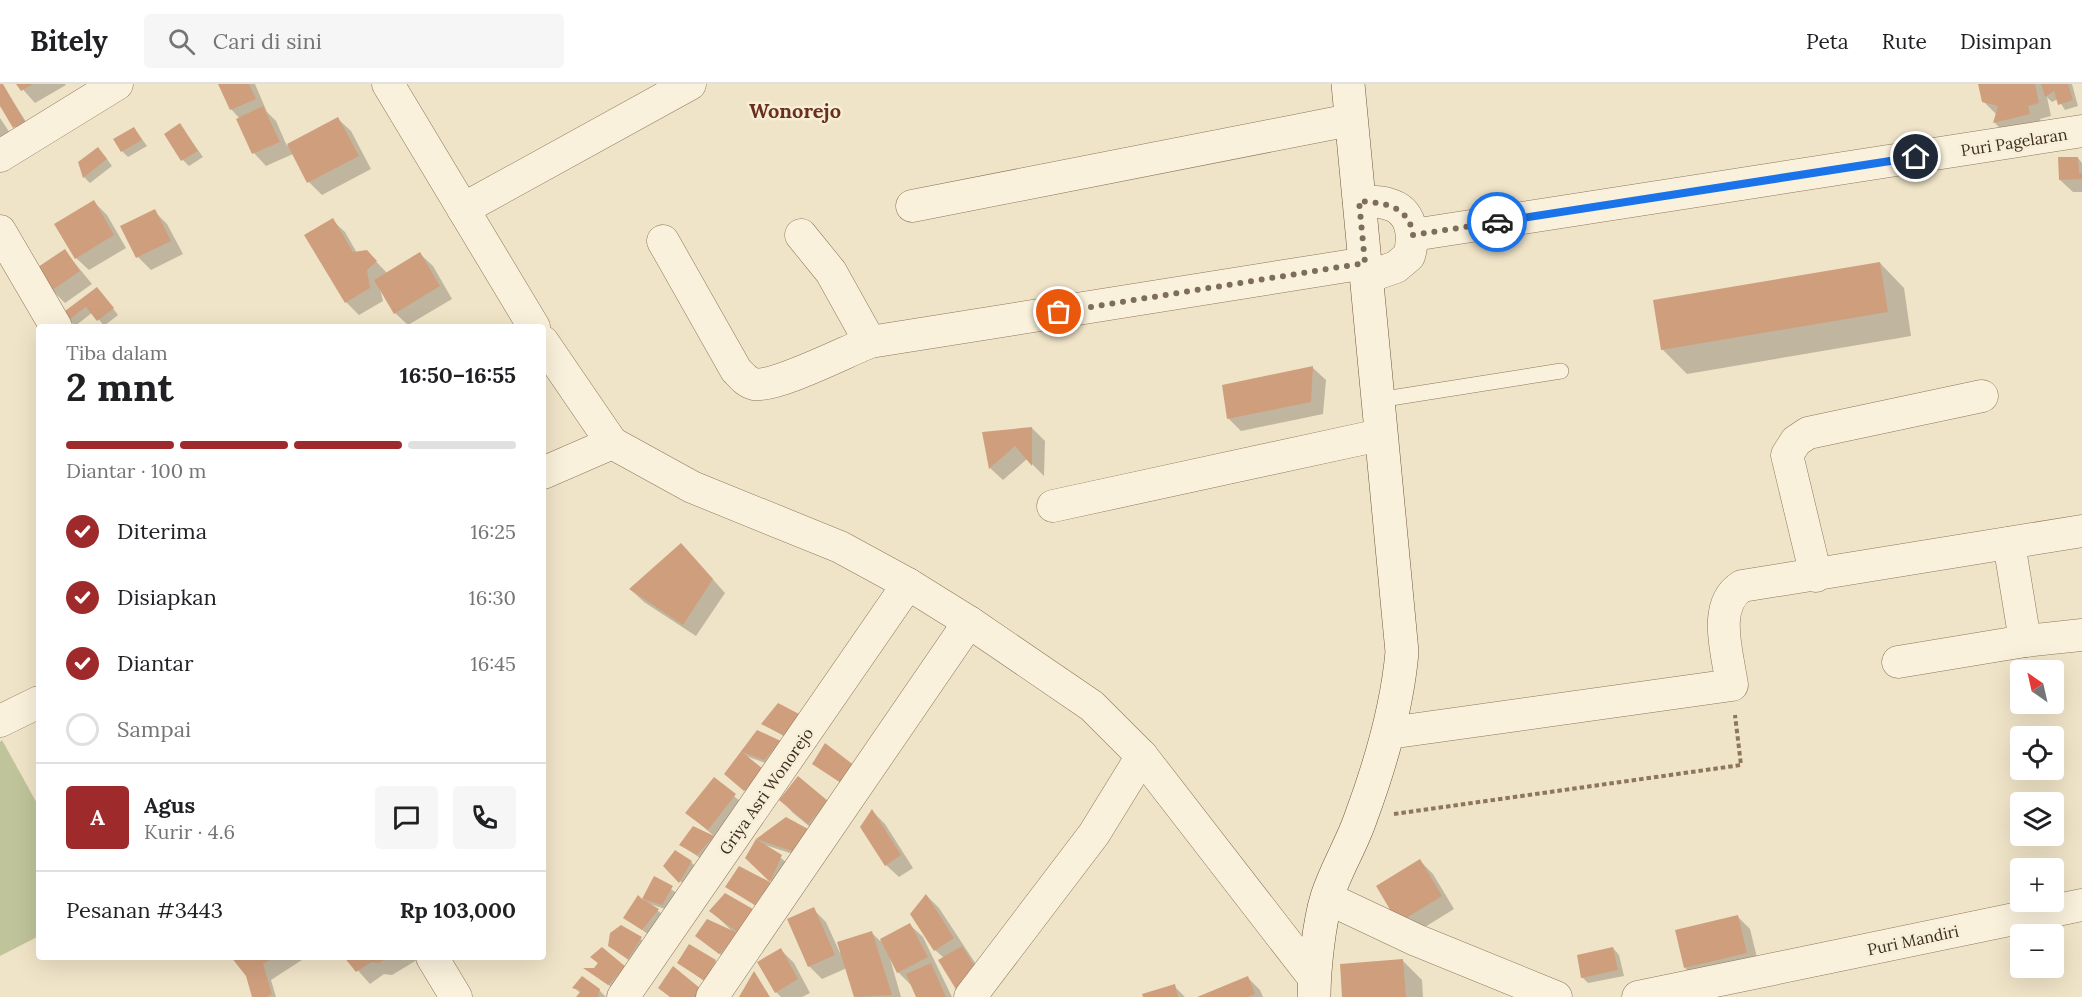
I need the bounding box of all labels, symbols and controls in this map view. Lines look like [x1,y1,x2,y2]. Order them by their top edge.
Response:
search box [144,14,564,68]
text: Bitely [30,23,108,59]
icon: search [165,25,198,58]
text: Cari di sini [213,27,322,55]
text: Peta [1806,28,1849,55]
text: Rute [1882,28,1927,55]
text: Disimpan [1960,28,2052,55]
district label: Wonorejo [749,98,841,123]
street label: Puri Pagelaran [1959,124,2069,160]
pin [1890,131,1941,182]
icon: home [1899,140,1932,173]
courier [1467,192,1527,252]
icon: car [1481,206,1514,239]
pin [1033,286,1084,337]
icon: bag [1042,295,1075,328]
text: Tiba dalam [66,340,168,365]
text: 16:50–16:55 [400,361,516,389]
text: 2 mnt [66,362,174,412]
text: Diantar · 100 m [66,458,206,483]
icon: check [66,515,99,548]
text: Diterima [117,517,207,545]
text: 16:25 [471,519,516,544]
icon: check [66,581,99,614]
text: Disiapkan [117,583,217,611]
text: 16:30 [469,585,516,610]
icon: check [66,647,99,680]
text: Diantar [117,649,193,677]
text: 16:45 [470,651,516,676]
north arrow [2010,660,2064,714]
map controls [2010,660,2064,978]
text: Sampai [117,715,191,743]
street label: Griya Asri Wonorejo [715,724,817,858]
button: locate [2010,726,2064,780]
button: chat [375,786,438,849]
button: phone [453,786,516,849]
text: Agus [144,791,195,819]
button: layers [2010,792,2064,846]
text: A [90,803,105,831]
text: Kurir · 4.6 [144,819,235,844]
button: + [2010,858,2064,912]
text: Pesanan #3443 [66,896,223,924]
text: Rp 103,000 [400,896,516,924]
street label: Puri Mandiri [1865,921,1961,959]
button: − [2010,924,2064,978]

